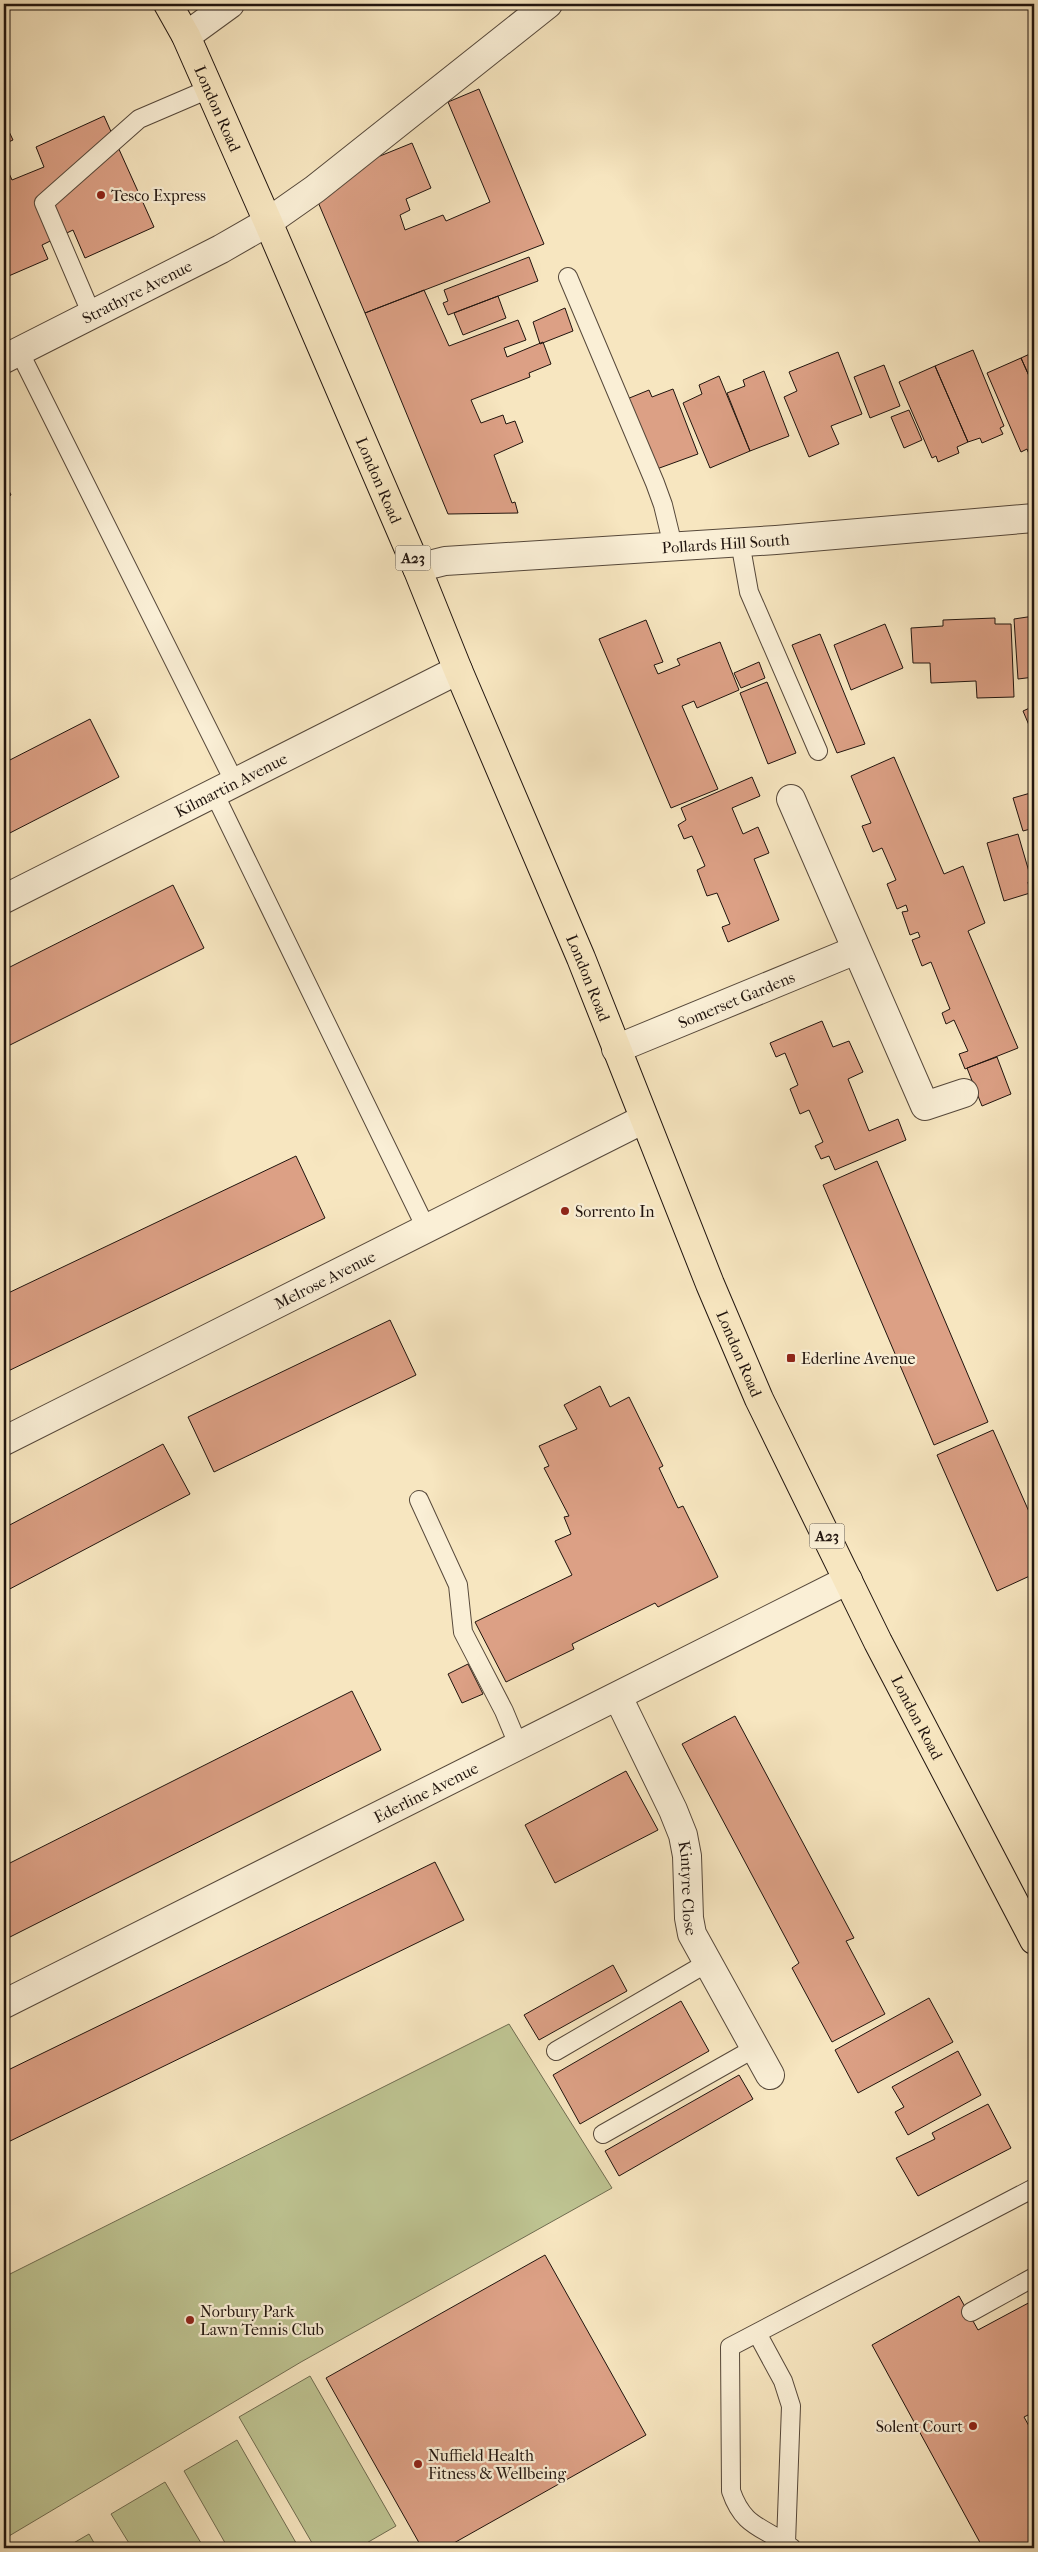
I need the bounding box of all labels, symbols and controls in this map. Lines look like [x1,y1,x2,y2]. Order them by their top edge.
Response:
street label: London Road [190,63,245,155]
place label: Tesco Express [111,186,206,205]
marker: Tesco Express [95,189,107,201]
street label: Strathyre Avenue [79,256,195,328]
street label: London Road [352,434,406,527]
street label: Pollards Hill South [661,530,790,557]
road number: A23 [396,546,430,570]
street label: Kilmartin Avenue [172,749,290,821]
street label: London Road [562,932,614,1024]
street label: Somerset Gardens [675,967,798,1032]
place label: Sorrento In [575,1202,655,1221]
marker: Sorrento In [559,1205,571,1217]
street label: Melrose Avenue [271,1247,379,1313]
street label: London Road [712,1308,766,1400]
place label: Ederline Avenue [801,1349,916,1368]
marker: Ederline Avenue [785,1352,797,1364]
road number: A23 [810,1524,844,1548]
street label: London Road [887,1672,947,1763]
street label: Ederline Avenue [371,1758,481,1827]
street label: Kintyre Close [674,1839,701,1937]
place label: Norbury Park Lawn Tennis Club [200,2302,324,2339]
marker: Norbury Park Lawn Tennis Club [184,2314,196,2326]
place label: Solent Court [876,2417,963,2436]
marker: Solent Court [967,2420,979,2432]
place label: Nuffield Health Fitness & Wellbeing [428,2446,566,2483]
marker: Nuffield Health Fitness & Wellbeing [412,2458,424,2470]

